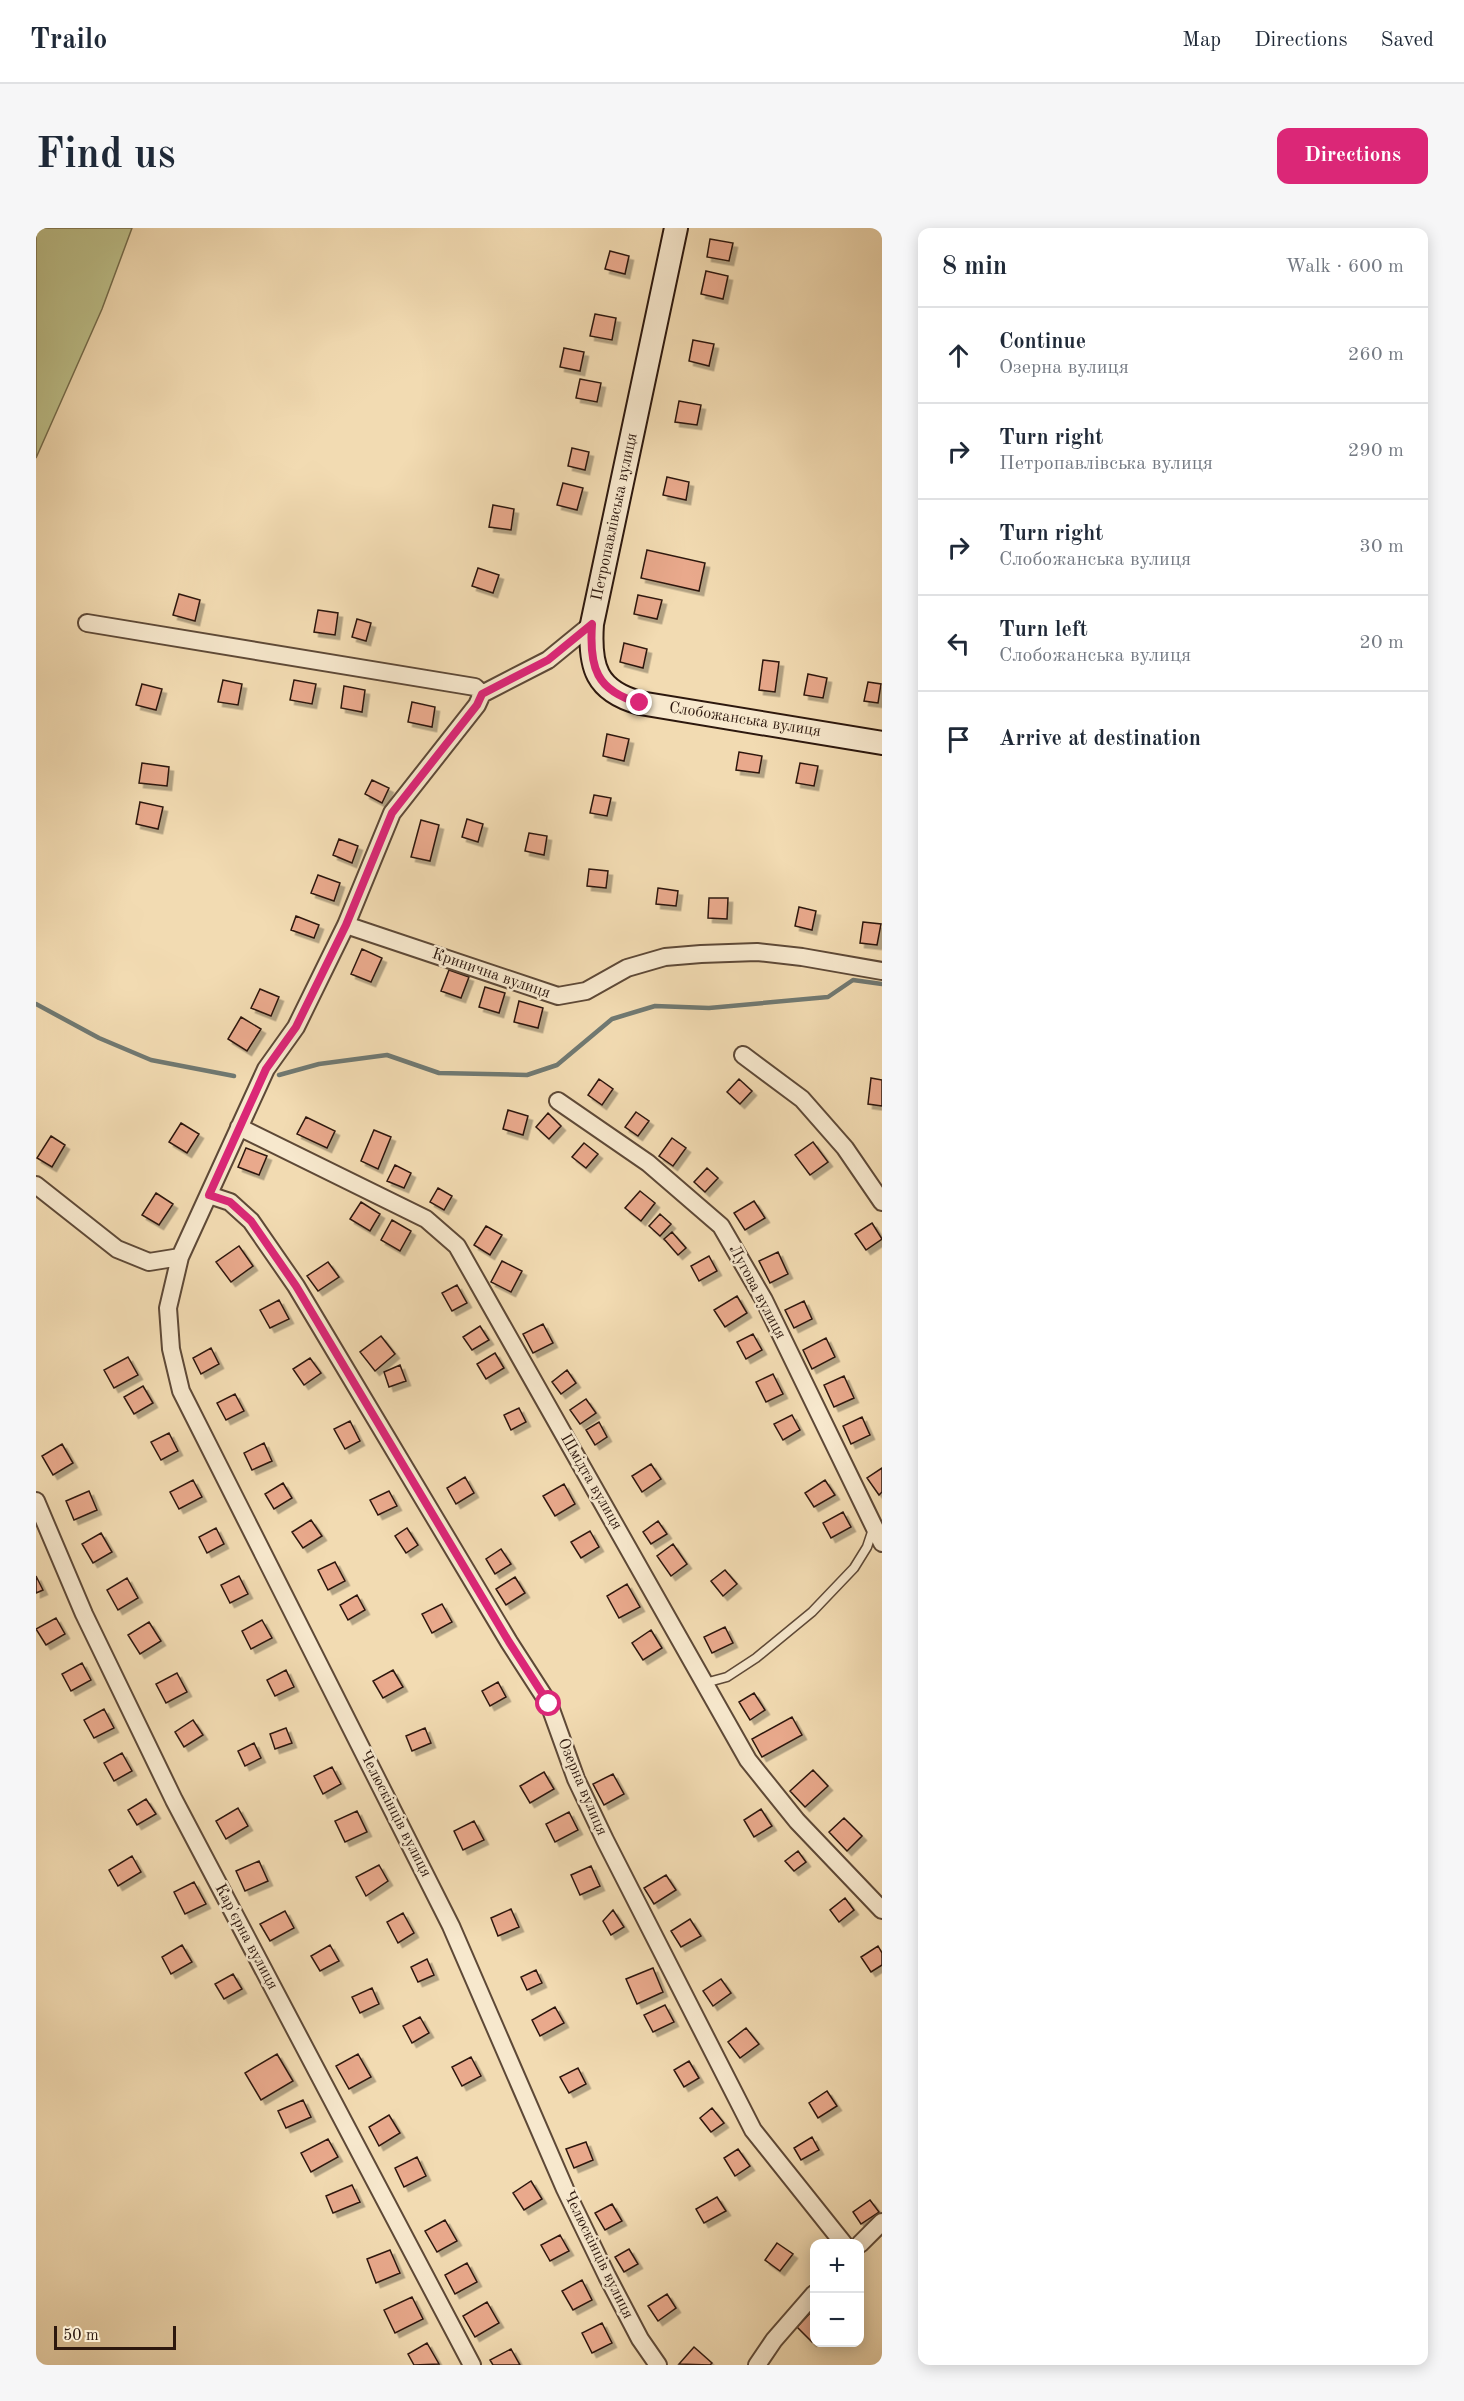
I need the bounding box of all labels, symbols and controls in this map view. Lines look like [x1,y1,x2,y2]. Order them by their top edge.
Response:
text: Trailo [30,27,107,55]
text: Map [1182,30,1221,51]
text: Directions [1254,30,1348,51]
text: Saved [1381,30,1434,51]
button: Directions [1277,128,1428,184]
text: Find us [36,135,175,177]
text: 8 min [942,254,1007,280]
text: Walk · 600 m [1285,257,1404,277]
text: Continue [999,331,1086,353]
icon: ahead [942,339,975,372]
text: 260 m [1348,345,1404,365]
text: Озерна вулиця [999,358,1129,378]
text: Turn right [999,427,1103,449]
street label: Петропавлівська вулиця [589,432,641,602]
icon: right [942,435,975,468]
text: 290 m [1348,441,1404,461]
text: Петропавлівська вулиця [999,454,1213,474]
text: Turn right [999,523,1103,545]
icon: right [942,531,975,564]
text: 30 m [1359,537,1404,557]
text: Слобожанська вулиця [999,550,1191,570]
text: Turn left [999,619,1088,641]
icon: left [942,627,975,660]
text: 20 m [1359,633,1404,653]
text: Слобожанська вулиця [999,646,1191,666]
route end [626,689,652,715]
street label: Слобожанська вулиця [668,700,822,740]
icon: arrive [942,723,975,756]
text: Arrive at destination [999,728,1201,750]
street label: Кринична вулиця [430,946,552,1002]
street label: Лугова вулиця [725,1242,789,1342]
street label: Шмідта вулиця [557,1431,625,1533]
route start [535,1690,561,1716]
street label: Озерна вулиця [554,1736,610,1838]
street label: Челюскінців вулиця [356,1748,434,1880]
street label: Кар'єрна вулиця [211,1881,281,1993]
street label: Челюскінців вулиця [560,2189,636,2321]
map controls [810,2239,864,2347]
button: + [810,2239,864,2293]
button: − [810,2293,864,2347]
scale bar [54,2323,176,2350]
text: 50 m [63,2328,99,2344]

